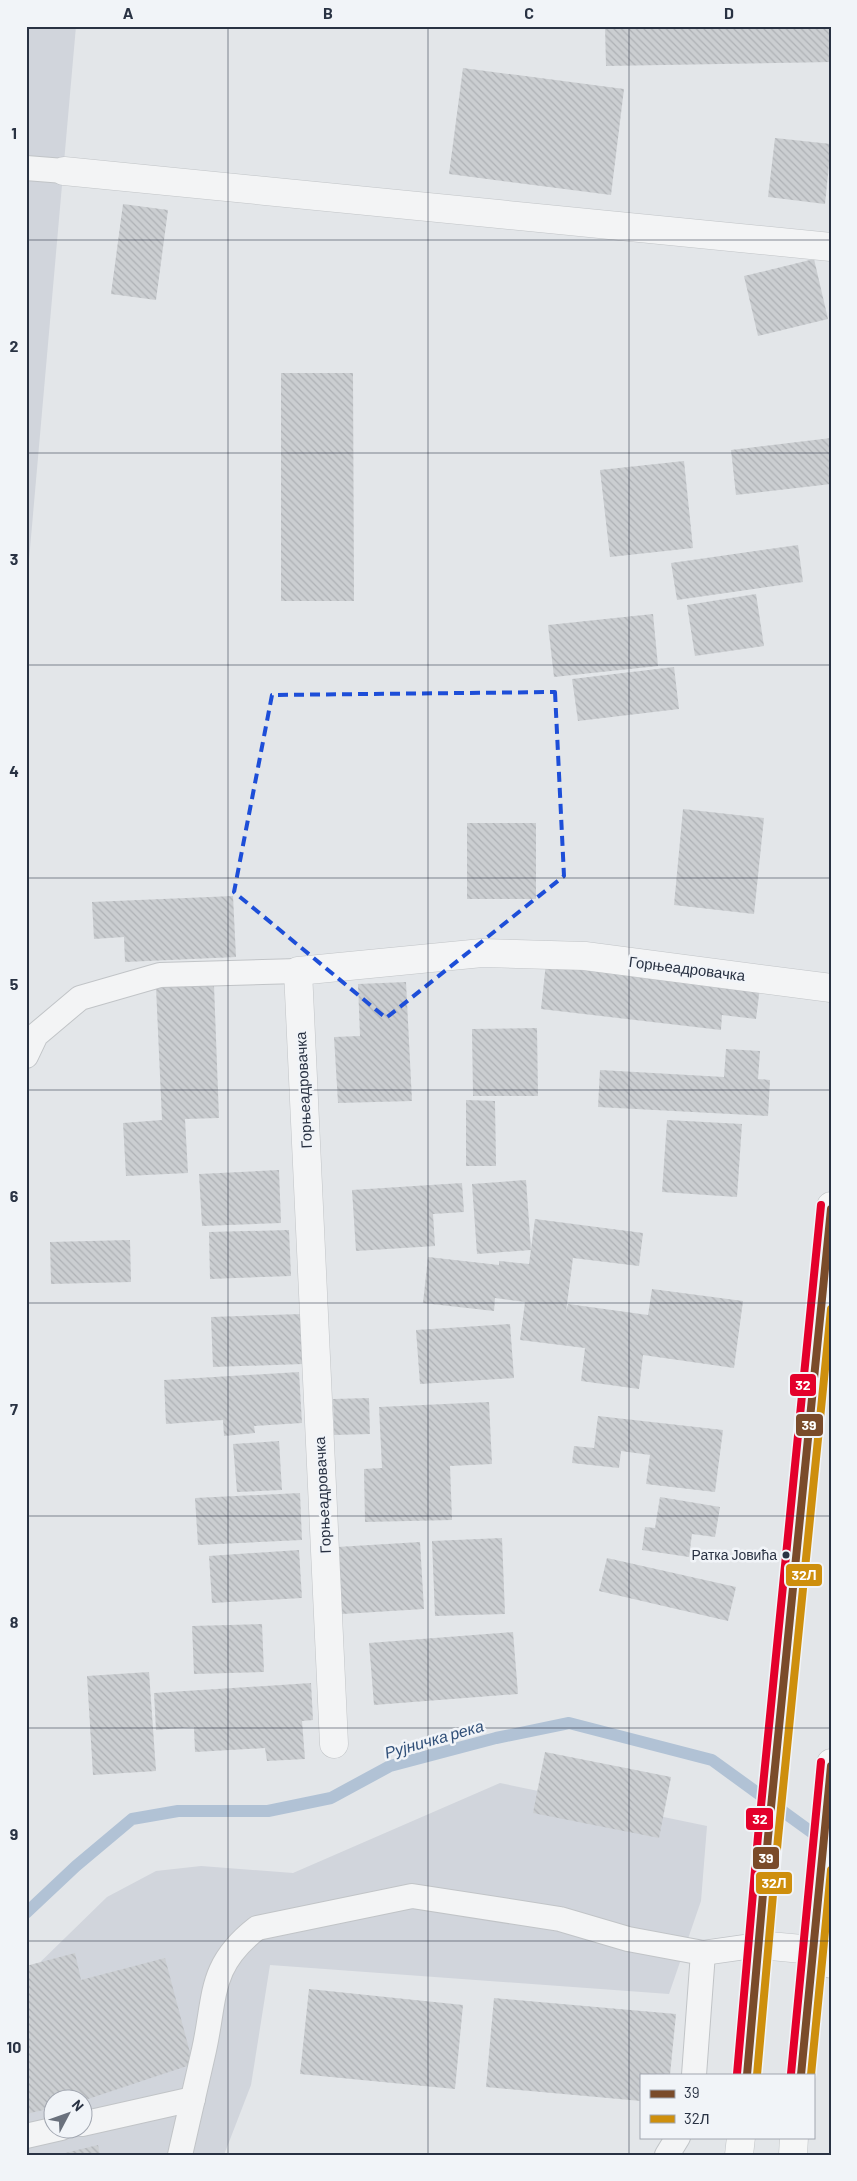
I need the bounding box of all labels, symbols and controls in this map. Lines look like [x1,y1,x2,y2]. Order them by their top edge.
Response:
text: A [123,3,134,22]
text: B [323,3,333,22]
text: C [524,3,534,22]
text: D [724,3,734,22]
text: 1 [11,123,17,142]
text: 2 [10,336,19,355]
text: 3 [10,549,18,568]
text: 4 [9,761,19,780]
street label: Горњеадровачка [628,952,747,984]
text: 5 [10,974,19,993]
street label: Горњеадровачка [291,1031,315,1149]
text: 6 [10,1186,19,1205]
line badge: 32 [789,1373,817,1397]
text: 32 [795,1376,811,1393]
text: 7 [10,1399,18,1418]
line badge: 39 [795,1413,824,1437]
text: 39 [802,1416,817,1433]
street label: Горњеадровачка [310,1436,334,1554]
place label: Ратка Јовића [692,1546,777,1563]
marker: Ратка Јовића [781,1550,791,1560]
line badge: 32Л [785,1563,823,1587]
text: 32Л [791,1566,817,1583]
text: 8 [10,1612,19,1631]
water label: Рујничка река [382,1715,486,1762]
line badge: 32 [745,1807,774,1831]
text: 32 [752,1810,768,1827]
text: 9 [10,1824,18,1843]
line badge: 39 [752,1846,780,1870]
text: 39 [759,1849,774,1866]
line badge: 32Л [755,1871,793,1895]
text: 32Л [761,1874,787,1891]
text: 10 [7,2037,21,2056]
legend [640,2074,814,2138]
text: 39 [684,2083,700,2101]
north arrow [42,2088,92,2138]
text: N [69,2096,88,2114]
text: 32Л [684,2109,710,2127]

